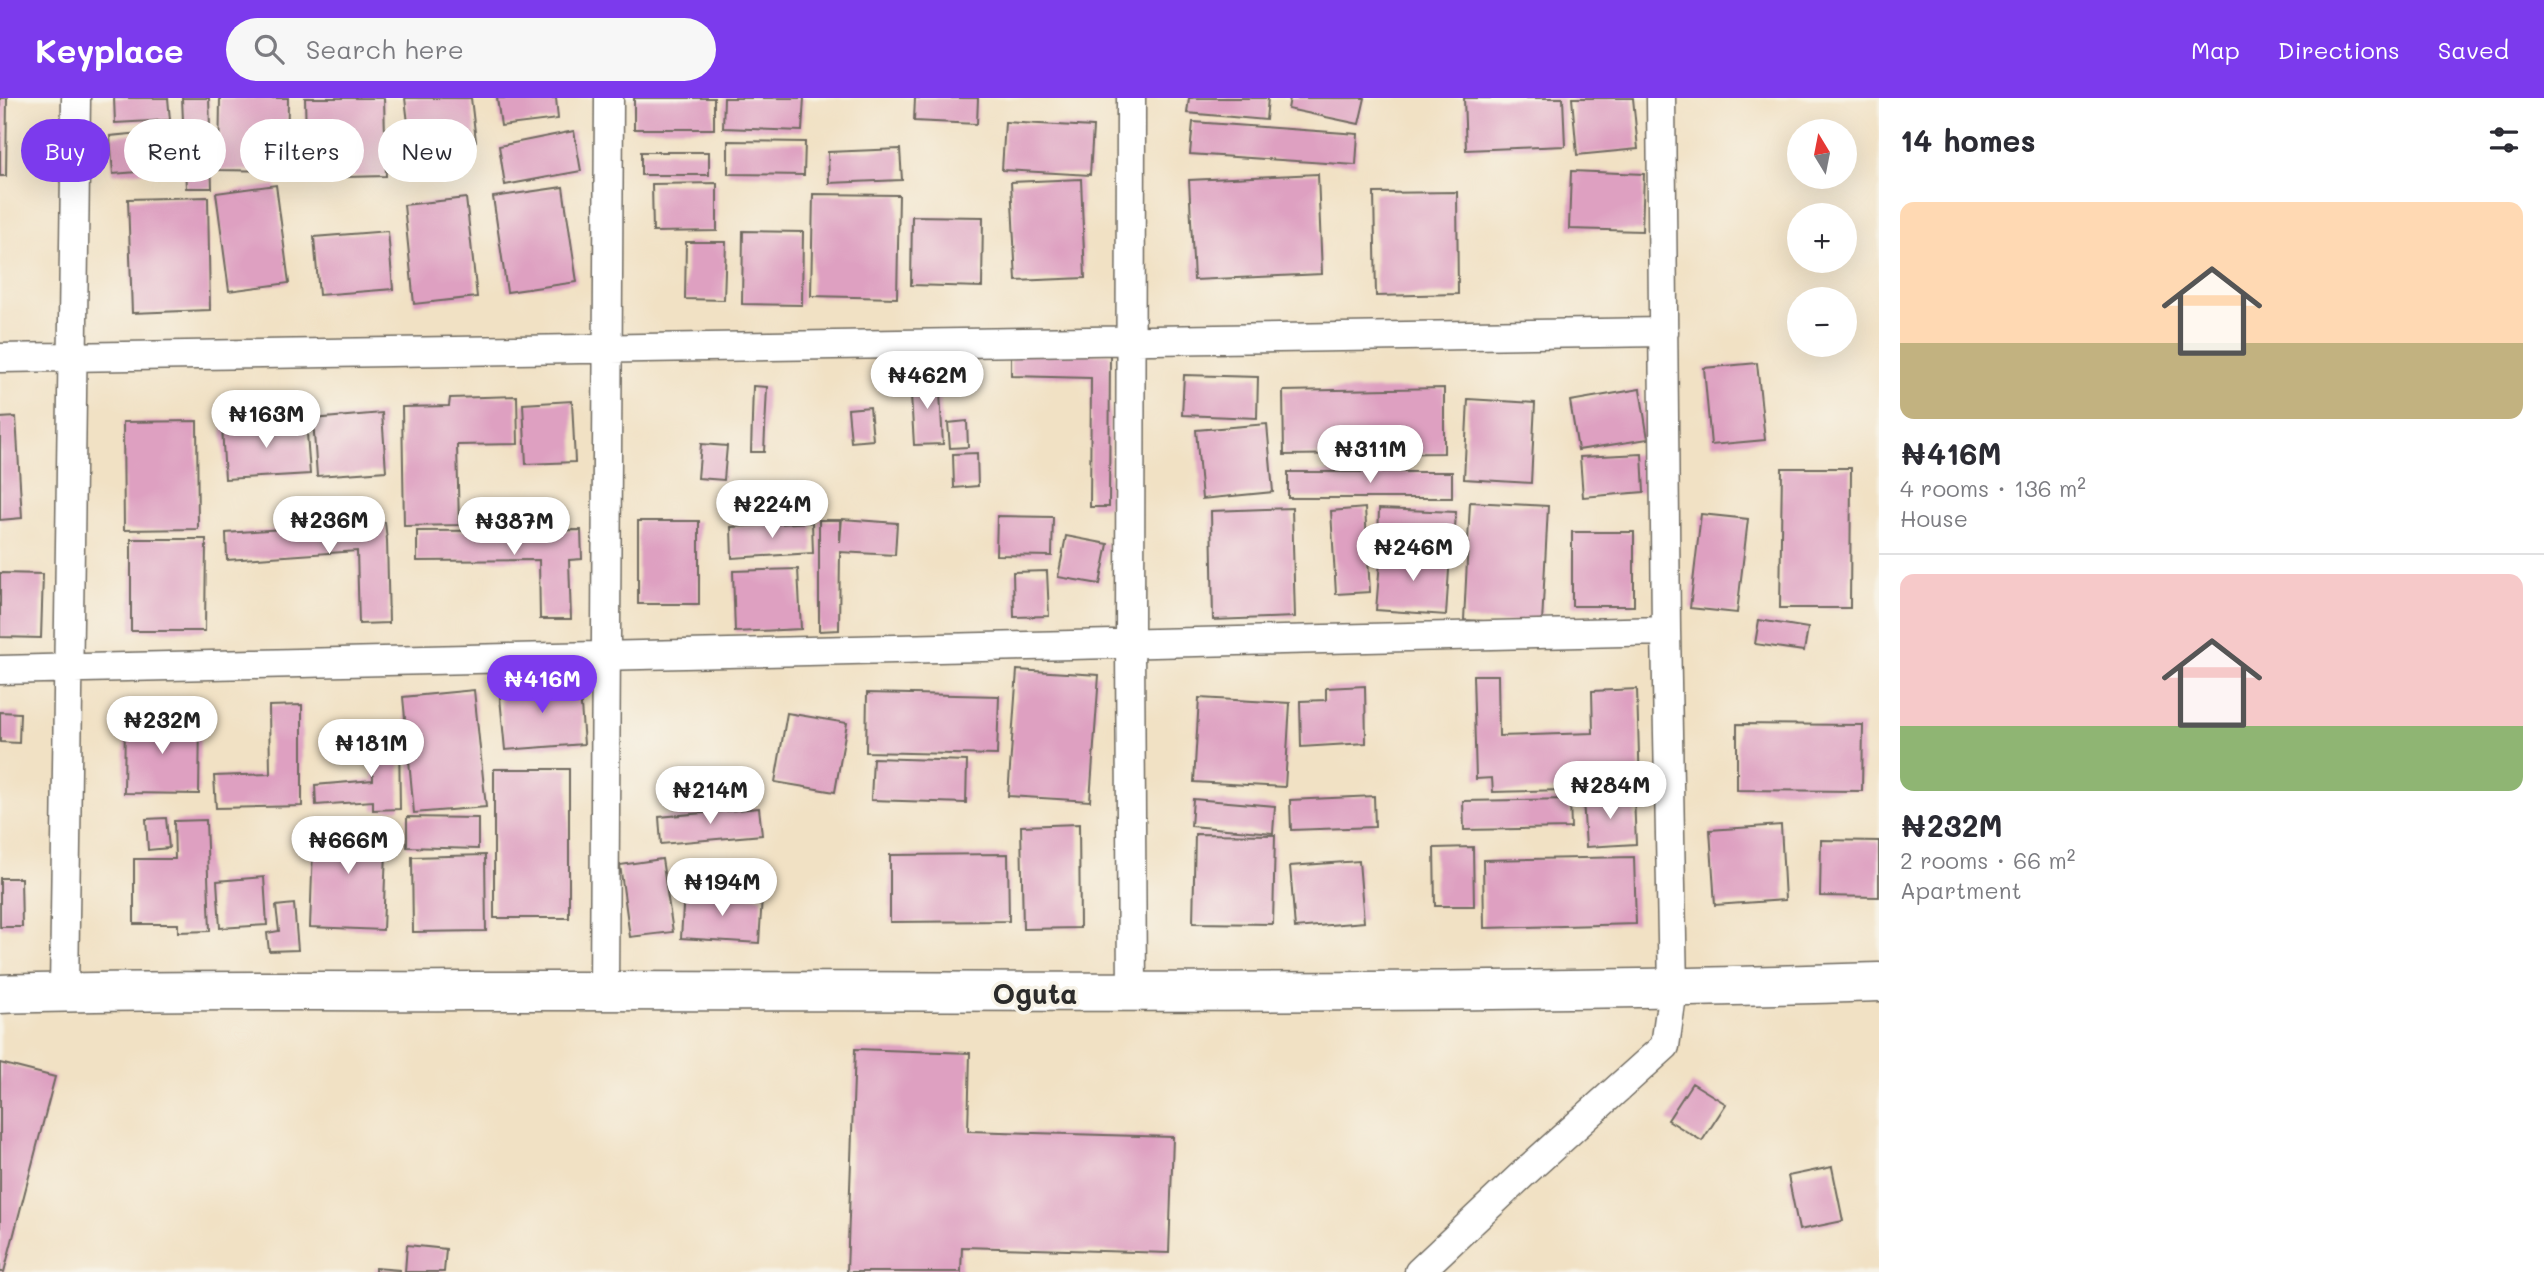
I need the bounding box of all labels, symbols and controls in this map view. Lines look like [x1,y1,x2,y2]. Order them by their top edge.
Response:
search box [226,18,716,81]
text: Keyplace [35,28,184,71]
icon: search [250,30,288,68]
text: Search here [306,32,464,66]
text: Map [2191,34,2240,65]
text: Directions [2278,34,2400,65]
text: Saved [2438,34,2509,65]
chip: Buy [21,119,110,182]
chip: Rent [124,119,226,182]
chip: Filters [240,119,364,182]
chip: New [378,119,477,182]
north arrow [1787,119,1857,189]
map controls [1787,119,1857,357]
text: 14 homes [1900,120,2036,160]
icon: filters [2485,121,2523,159]
button: + [1787,203,1857,273]
icon: home [2149,248,2275,374]
button: − [1787,287,1857,357]
pin: ₦462M [878,352,976,411]
text: ₦462M [887,359,967,389]
pin: ₦163M [217,390,315,450]
text: ₦163M [227,398,305,428]
pin: ₦311M [1321,426,1419,485]
text: ₦311M [1333,433,1407,463]
text: ₦416M [1900,433,2002,473]
text: 4 rooms · 136 m² [1900,473,2086,503]
pin: ₦224M [723,480,821,540]
text: ₦224M [732,488,812,518]
pin: ₦236M [280,496,378,556]
pin: ₦387M [465,498,563,557]
text: House [1900,503,1968,533]
text: ₦236M [289,504,369,534]
text: ₦387M [474,505,554,535]
pin: ₦246M [1364,524,1462,583]
text: ₦246M [1373,531,1453,561]
icon: home [2149,620,2275,746]
pin: ₦416M [493,656,591,715]
text: ₦416M [503,663,581,693]
pin: ₦232M [113,696,211,756]
text: ₦232M [123,704,201,734]
pin: ₦181M [322,720,420,779]
text: ₦181M [334,727,408,757]
pin: ₦284M [1561,762,1659,821]
pin: ₦214M [661,766,759,826]
text: ₦284M [1569,769,1651,799]
text: ₦214M [672,774,748,804]
text: ₦232M [1900,805,2003,845]
pin: ₦666M [299,816,397,876]
text: ₦666M [307,824,389,854]
text: 2 rooms · 66 m² [1900,845,2075,875]
pin: ₦194M [673,858,771,918]
text: ₦194M [683,866,761,896]
text: Apartment [1900,875,2022,905]
district label: Oguta [992,975,1078,1011]

